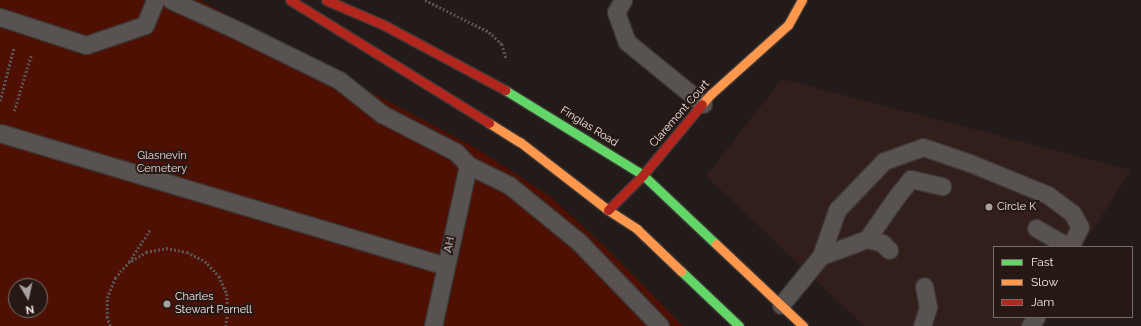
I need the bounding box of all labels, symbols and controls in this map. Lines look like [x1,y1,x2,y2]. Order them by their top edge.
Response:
street label: Claremont Court [647,78,713,150]
street label: Finglas Road [558,104,620,150]
park label: Glasnevin Cemetery [137,150,187,176]
place label: Circle K [997,200,1036,214]
marker: Circle K [984,202,994,212]
street label: AH [442,236,458,254]
legend [993,246,1133,318]
text: Fast [1031,255,1054,269]
text: Slow [1031,275,1058,289]
north arrow [8,278,48,318]
place label: Charles Stewart Parnell [175,291,252,317]
text: Jam [1031,295,1054,309]
marker: Charles Stewart Parnell [162,299,172,309]
text: N [25,302,35,316]

